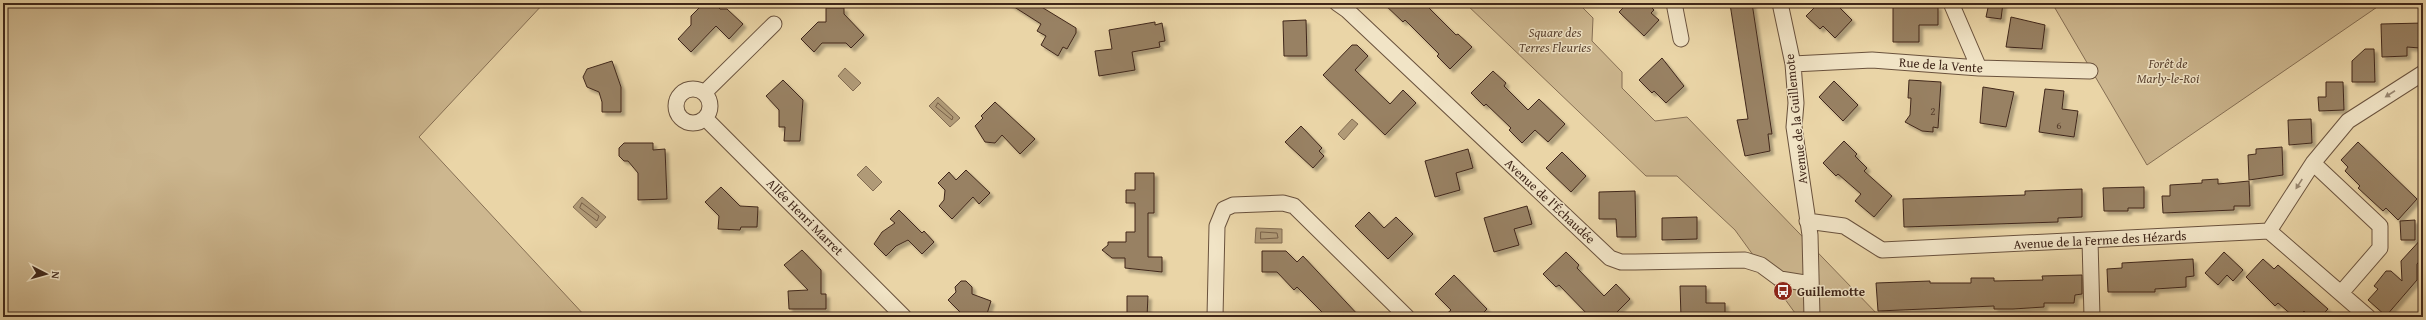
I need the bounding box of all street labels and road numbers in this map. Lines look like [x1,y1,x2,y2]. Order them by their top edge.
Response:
street label: Avenue de la Guillemote [1780,53,1812,185]
street label: Rue de la Vente [1899,53,1983,77]
street label: Avenue de l'Échaudée [1501,154,1599,248]
street label: Allée Henri Marret [762,174,848,260]
street label: Avenue de la Ferme des Hézards [2013,226,2187,254]

